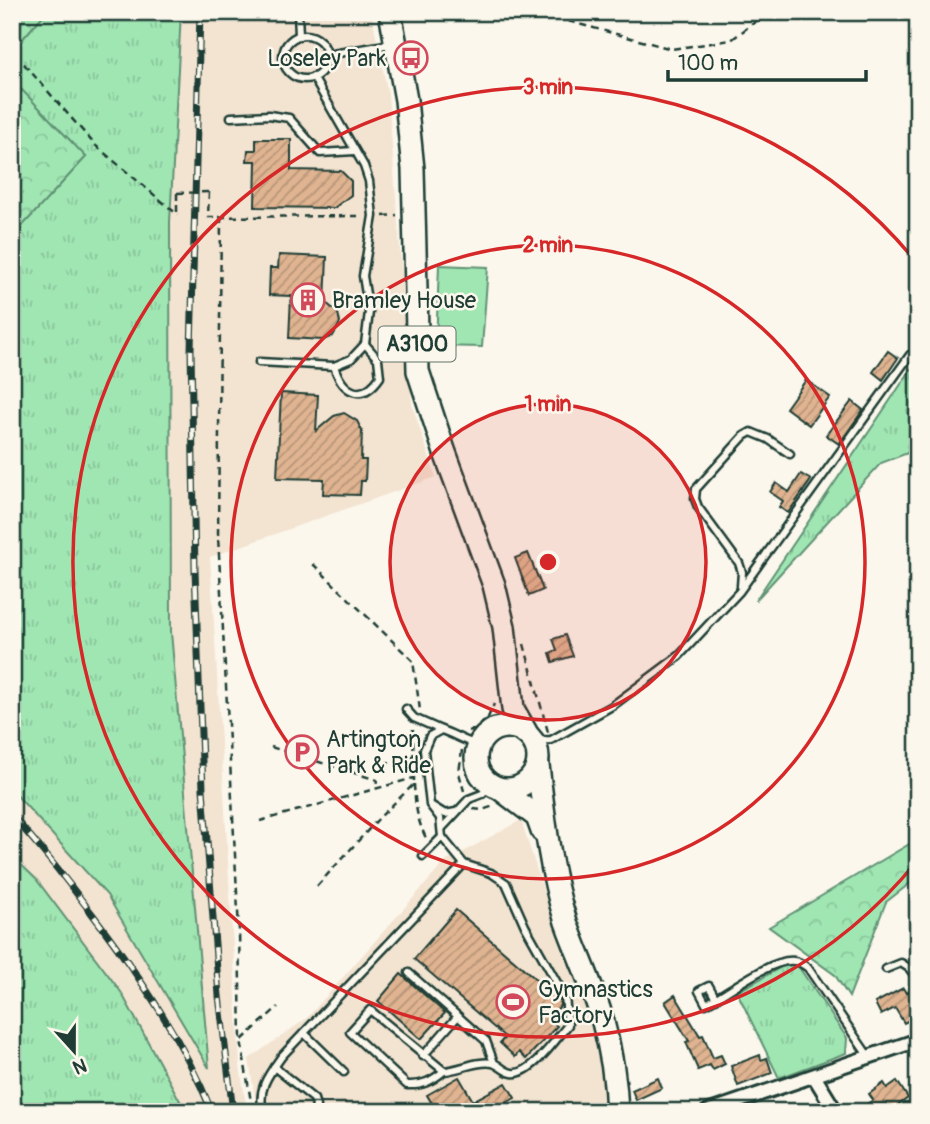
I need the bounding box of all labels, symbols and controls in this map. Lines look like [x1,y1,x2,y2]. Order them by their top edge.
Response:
scale bar [668,38,865,82]
bus stop icon: Loseley Park [392,39,430,77]
place label: Loseley Park [267,44,386,73]
text: 100 m [678,50,738,77]
text: 3 min [523,74,573,101]
text: 2 min [523,232,573,259]
building icon: Bramley House [289,281,327,319]
place label: Bramley House [332,286,477,315]
road number: A3100 [378,326,456,362]
text: 1 min [525,391,572,418]
centre of rings [536,550,560,574]
place label: Artington Park & Ride [326,725,432,780]
parking icon: Artington Park & Ride [283,733,321,771]
place label: Gymnastics Factory [538,975,653,1030]
sports icon: Gymnastics Factory [494,983,532,1021]
north arrow [38,1016,108,1086]
text: N [69,1052,90,1079]

